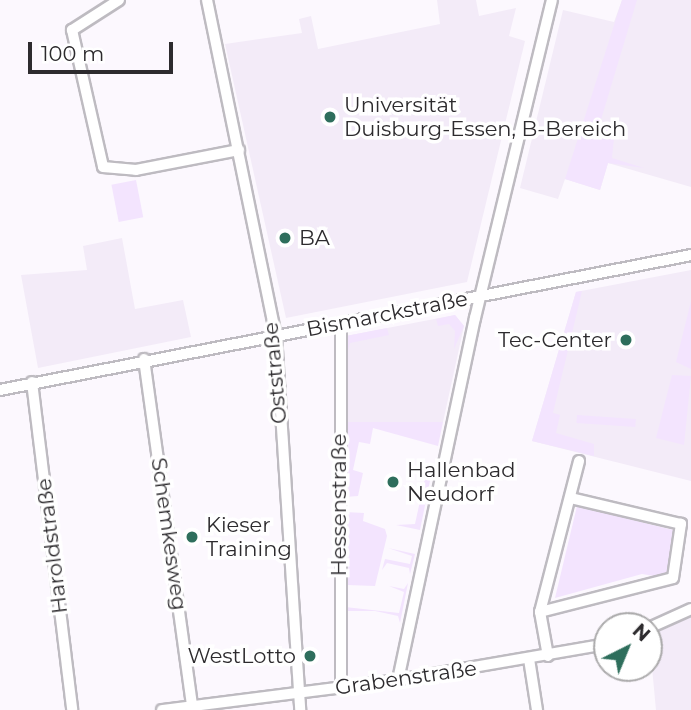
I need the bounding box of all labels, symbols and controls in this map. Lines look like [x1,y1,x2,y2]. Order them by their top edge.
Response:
scale bar [32,28,177,72]
text: 100 m [41,41,104,66]
place label: Universität Duisburg-Essen, B-Bereich [344,92,626,142]
marker: Universität Duisburg-Essen, B-Bereich [322,109,338,125]
place label: BA [299,225,330,251]
marker: BA [277,230,293,246]
street label: Bismarckstraße [304,286,470,342]
street label: Oststraße [258,321,292,425]
place label: Tec-Center [498,327,612,353]
marker: Tec-Center [618,332,634,348]
street label: Hessenstraße [326,434,352,576]
street label: Schemkesweg [146,456,192,612]
place label: Hallenbad Neudorf [407,457,515,507]
marker: Hallenbad Neudorf [385,474,401,490]
street label: Haroldstraße [31,477,73,615]
place label: Kieser Training [206,512,292,562]
marker: Kieser Training [184,529,200,545]
north arrow [593,612,663,682]
text: N [628,619,655,646]
place label: WestLotto [187,643,296,669]
marker: WestLotto [302,648,318,664]
street label: Grabenstraße [334,656,478,700]

